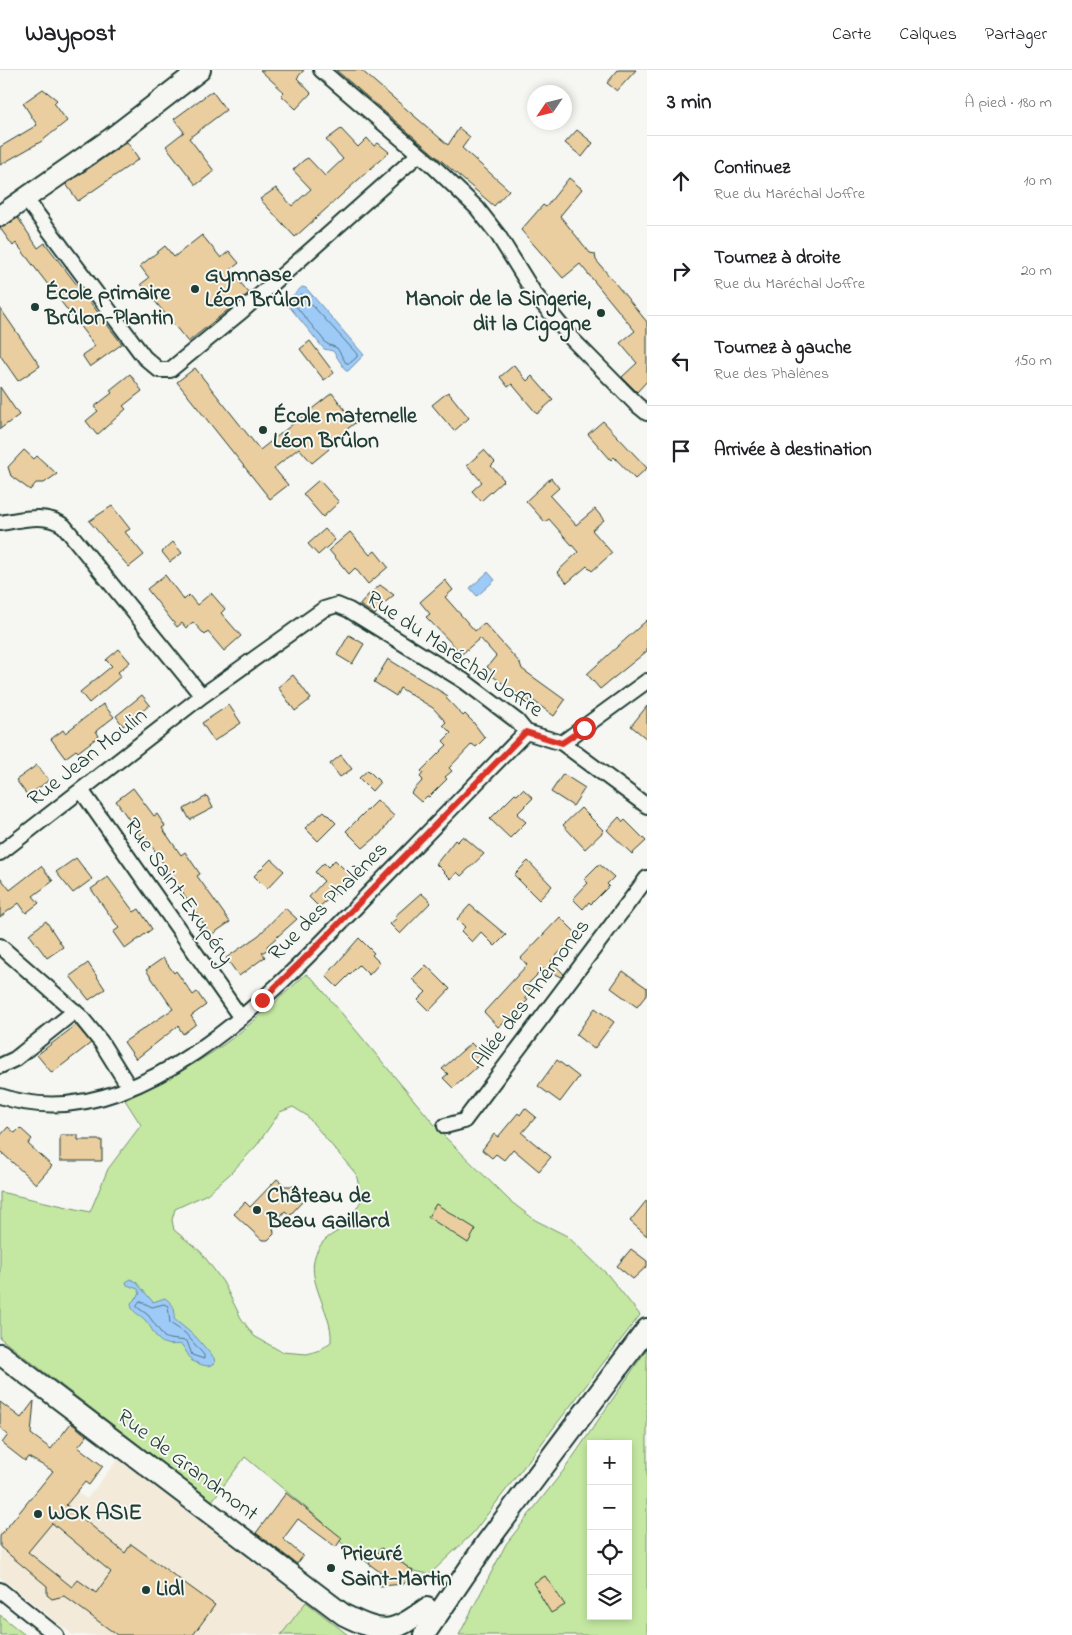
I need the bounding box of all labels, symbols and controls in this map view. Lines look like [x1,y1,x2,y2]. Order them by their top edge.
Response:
text: Waypost [25,17,116,52]
text: Carte [832,22,871,48]
text: Calques [899,22,957,48]
text: Partager [985,22,1047,48]
north arrow [527,85,572,130]
text: 3 min [667,88,711,118]
text: À pied · 180 m [965,91,1052,115]
text: Continuez [714,155,790,182]
icon: ahead [667,167,695,195]
text: 10 m [1024,169,1052,193]
text: Rue du Maréchal Joffre [714,182,865,206]
text: Tournez à droite [714,245,840,272]
icon: right [667,257,695,285]
text: 20 m [1021,259,1052,283]
place label: Gymnase Léon Brûlon [205,260,311,317]
text: Rue du Maréchal Joffre [714,272,865,296]
place label: École primaire Brûlon-Plantin [44,278,174,335]
marker: Gymnase Léon Brûlon [189,283,201,295]
place label: Manoir de la Singerie, dit la Cigogne [405,284,592,342]
marker: École primaire Brûlon-Plantin [29,301,41,313]
marker: Manoir de la Singerie, dit la Cigogne [595,307,607,319]
text: Tournez à gauche [714,335,851,362]
icon: left [667,347,695,375]
text: 150 m [1014,349,1052,373]
text: Rue des Phalènes [714,362,829,386]
place label: École maternelle Léon Brûlon [273,401,418,458]
marker: École maternelle Léon Brûlon [257,424,269,436]
icon: arrive [667,437,695,465]
text: Arrivée à destination [714,437,872,464]
street label: Rue du Maréchal Joffre [359,584,549,726]
street label: Rue Jean Moulin [21,701,155,815]
route start [573,717,596,740]
street label: Rue Saint-Exupéry [114,812,241,973]
street label: Rue des Phalènes [262,835,396,969]
street label: Allée des Anémones [465,913,599,1075]
route end [251,989,274,1012]
place label: Château de Beau Gaillard [266,1181,390,1238]
marker: Château de Beau Gaillard [251,1204,263,1216]
street label: Rue de Grandmont [109,1402,265,1530]
map controls [587,1440,632,1620]
button: + [587,1440,632,1485]
button: − [587,1485,632,1530]
place label: WOK ASIE [48,1498,142,1530]
marker: WOK ASIE [32,1508,44,1520]
button: locate [587,1530,632,1575]
place label: Prieuré Saint-Martin [341,1539,452,1596]
marker: Prieuré Saint-Martin [325,1562,337,1574]
place label: Lidl [156,1574,184,1606]
button: layers [587,1575,632,1620]
marker: Lidl [140,1584,152,1596]

